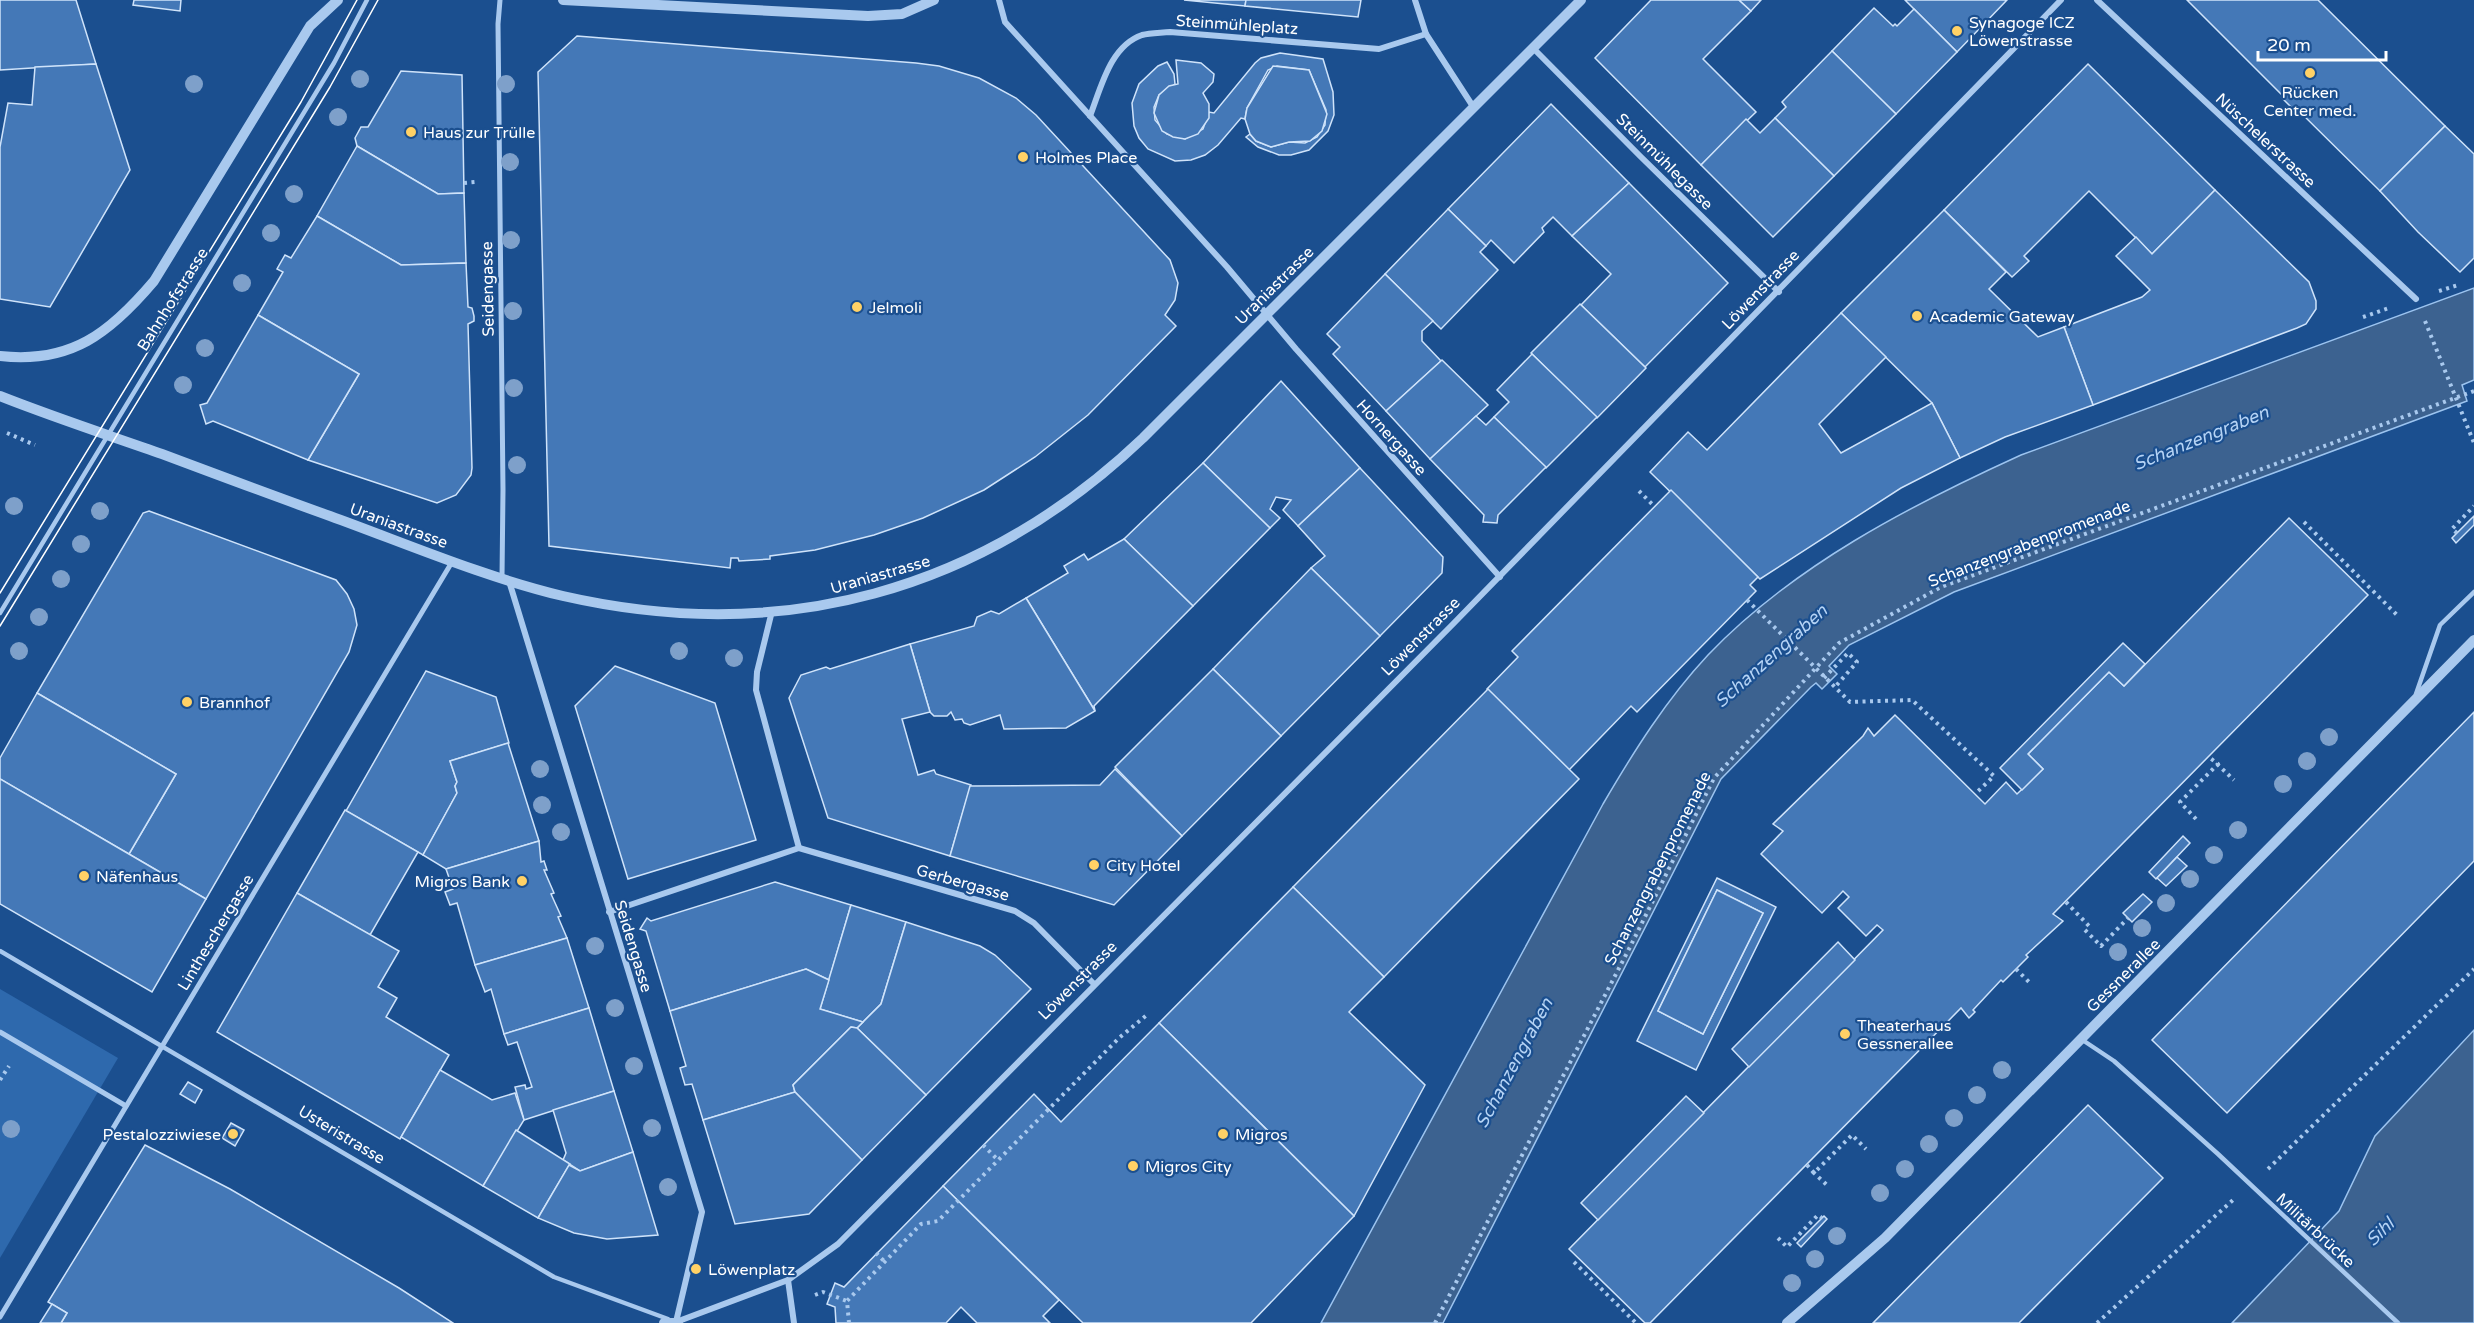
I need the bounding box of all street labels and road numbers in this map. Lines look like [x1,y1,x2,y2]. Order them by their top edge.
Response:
street label: Steinmühleplatz [1175,11,1299,39]
street label: Nüschelerstrasse [2211,89,2320,192]
street label: Steinmühlegasse [1612,109,1717,214]
street label: Seidengasse [477,241,499,337]
street label: Uraniastrasse [1231,242,1318,329]
street label: Bahnhofstrasse [133,244,213,355]
street label: Löwenstrasse [1718,246,1804,334]
street label: Hornergasse [1352,395,1431,480]
street label: Schanzengrabenpromenade [1925,496,2133,592]
street label: Uraniastrasse [347,499,450,553]
street label: Uraniastrasse [828,551,933,599]
street label: Löwenstrasse [1377,593,1464,680]
street label: Schanzengrabenpromenade [1600,768,1716,969]
street label: Gerbergasse [914,860,1012,906]
street label: Lintheschergasse [173,871,258,994]
street label: Seidengasse [610,898,657,995]
street label: Gessnerallee [2083,935,2165,1017]
street label: Löwenstrasse [1034,937,1121,1024]
street label: Usteristrasse [294,1101,389,1169]
street label: Militärbrücke [2272,1189,2359,1272]

